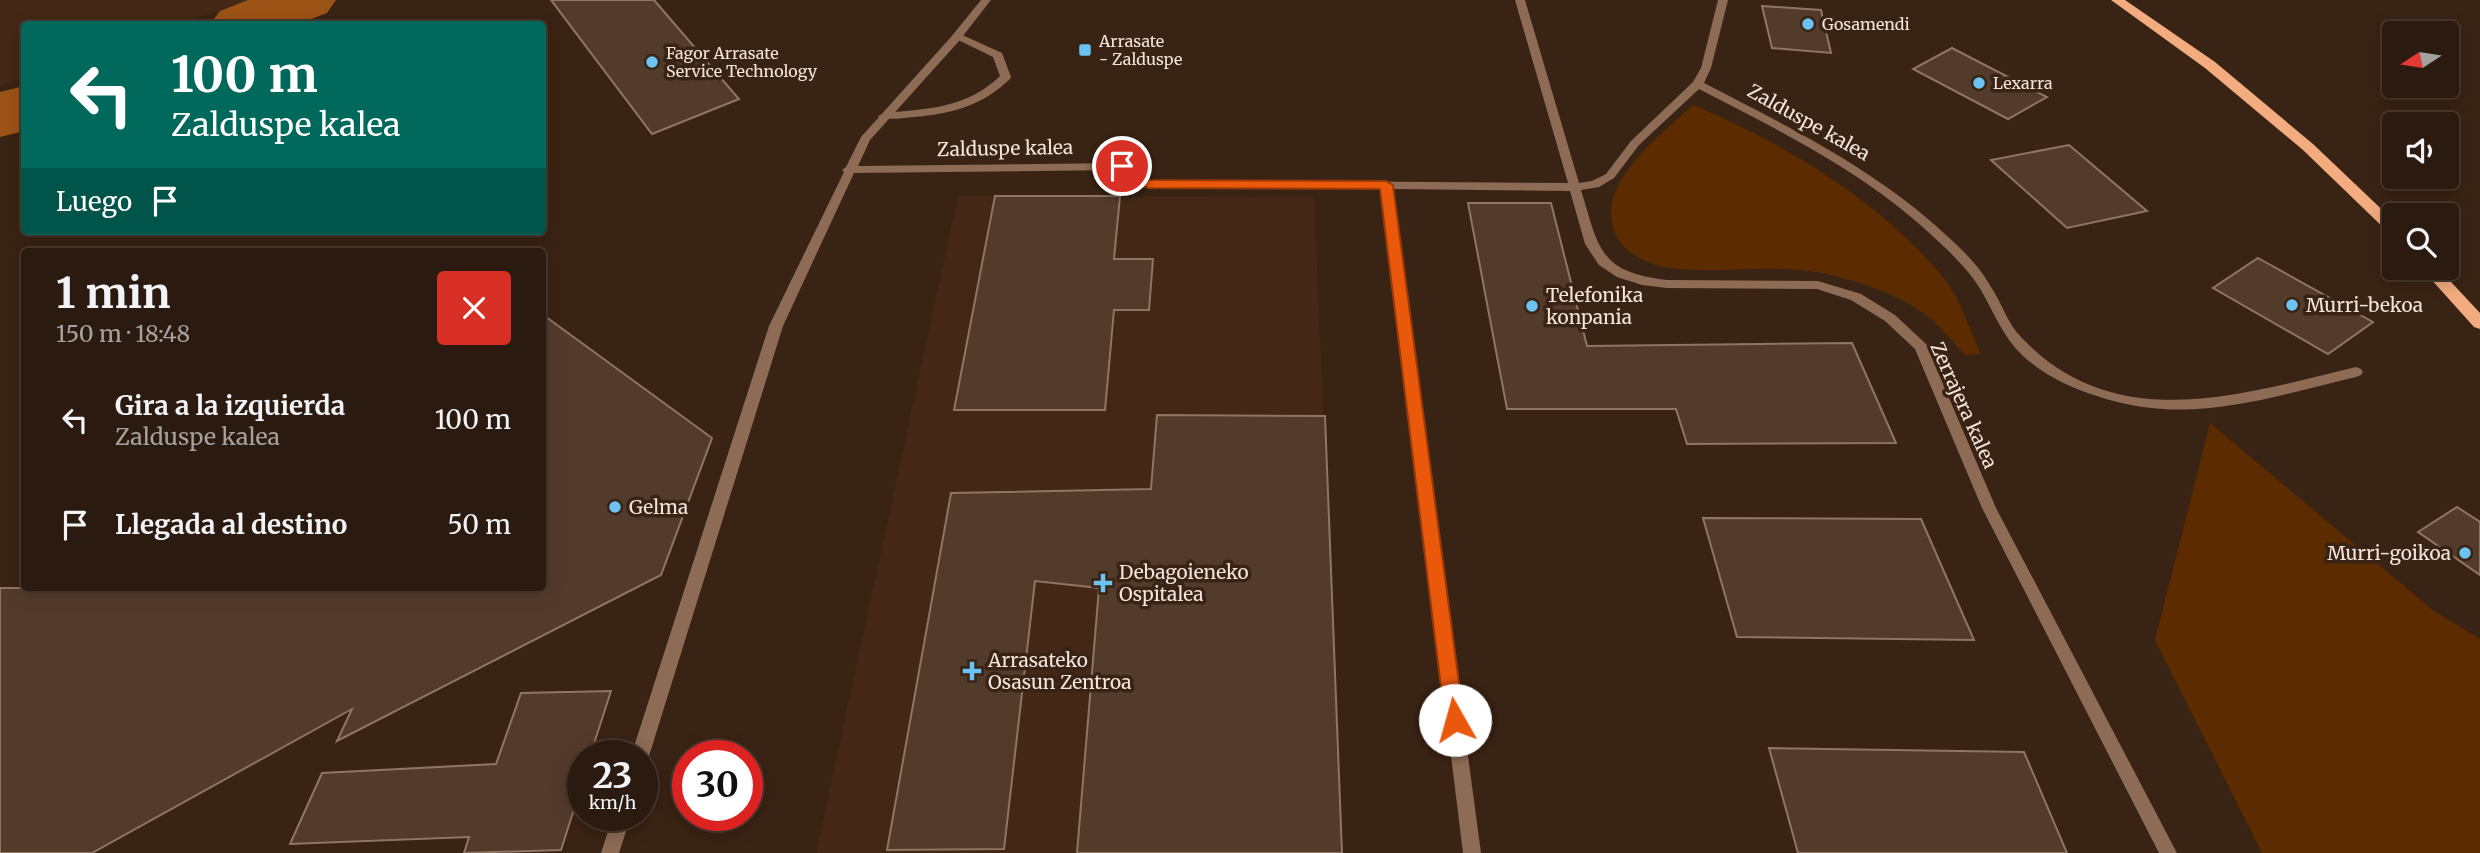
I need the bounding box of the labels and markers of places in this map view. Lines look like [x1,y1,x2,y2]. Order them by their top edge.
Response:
place label: Gosamendi [1822,14,1910,34]
marker: Gosamendi [1800,16,1816,32]
place label: Arrasate - Zalduspe [1098,31,1182,69]
marker: Arrasate - Zalduspe [1077,42,1093,58]
place label: Fagor Arrasate Service Technology [666,43,818,81]
marker: Fagor Arrasate Service Technology [644,54,660,70]
place label: Lexarra [1993,73,2053,93]
marker: Lexarra [1971,75,1987,91]
pin [1092,136,1152,196]
place label: Telefonika konpania [1546,283,1643,329]
place label: Murri-bekoa [2306,293,2423,317]
marker: Murri-bekoa [2284,297,2300,313]
marker: Telefonika konpania [1524,298,1540,314]
place label: Gelma [629,495,688,519]
marker: Gelma [607,499,623,515]
place label: Murri-goikoa [2327,541,2451,565]
marker: Murri-goikoa [2457,545,2473,561]
place label: Debagoieneko Ospitalea [1119,560,1249,606]
marker: Debagoieneko Ospitalea [1093,573,1113,593]
place label: Arrasateko Osasun Zentroa [987,648,1131,694]
marker: Arrasateko Osasun Zentroa [962,661,982,681]

